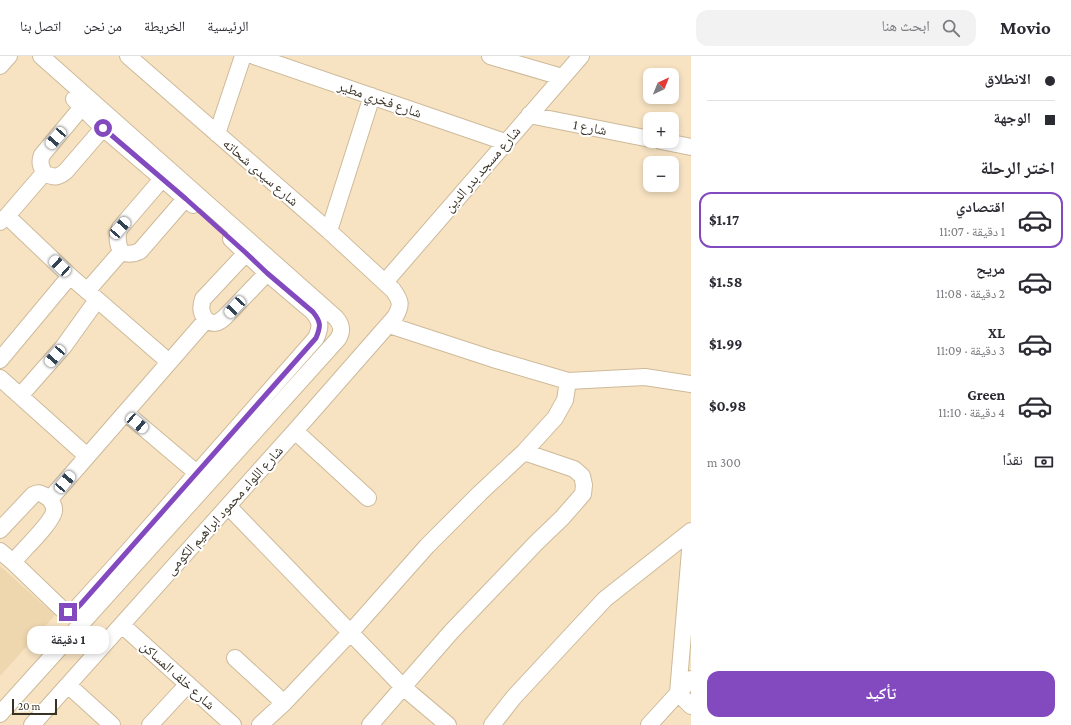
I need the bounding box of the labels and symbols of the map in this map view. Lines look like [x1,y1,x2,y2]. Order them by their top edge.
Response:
north arrow [643,68,679,104]
street label: شارع فخري مطير [334,77,424,124]
street label: شارع 1 [571,116,608,140]
route start [94,119,112,137]
street label: شارع مسجد بدر الدين [441,123,525,216]
car [44,125,68,151]
street label: شارع سيدى شحاته [219,135,302,211]
car [108,215,132,241]
car [47,253,73,279]
car [222,294,248,320]
car [43,343,67,369]
car [124,411,150,435]
street label: شارع اللواء محمود ابراهيم الكومى [162,442,288,579]
car [53,469,77,495]
route end [59,603,77,621]
callout: 1 دقيقة [27,626,109,654]
street label: شارع خلف المساكن [136,637,218,714]
scale bar [12,697,57,716]

